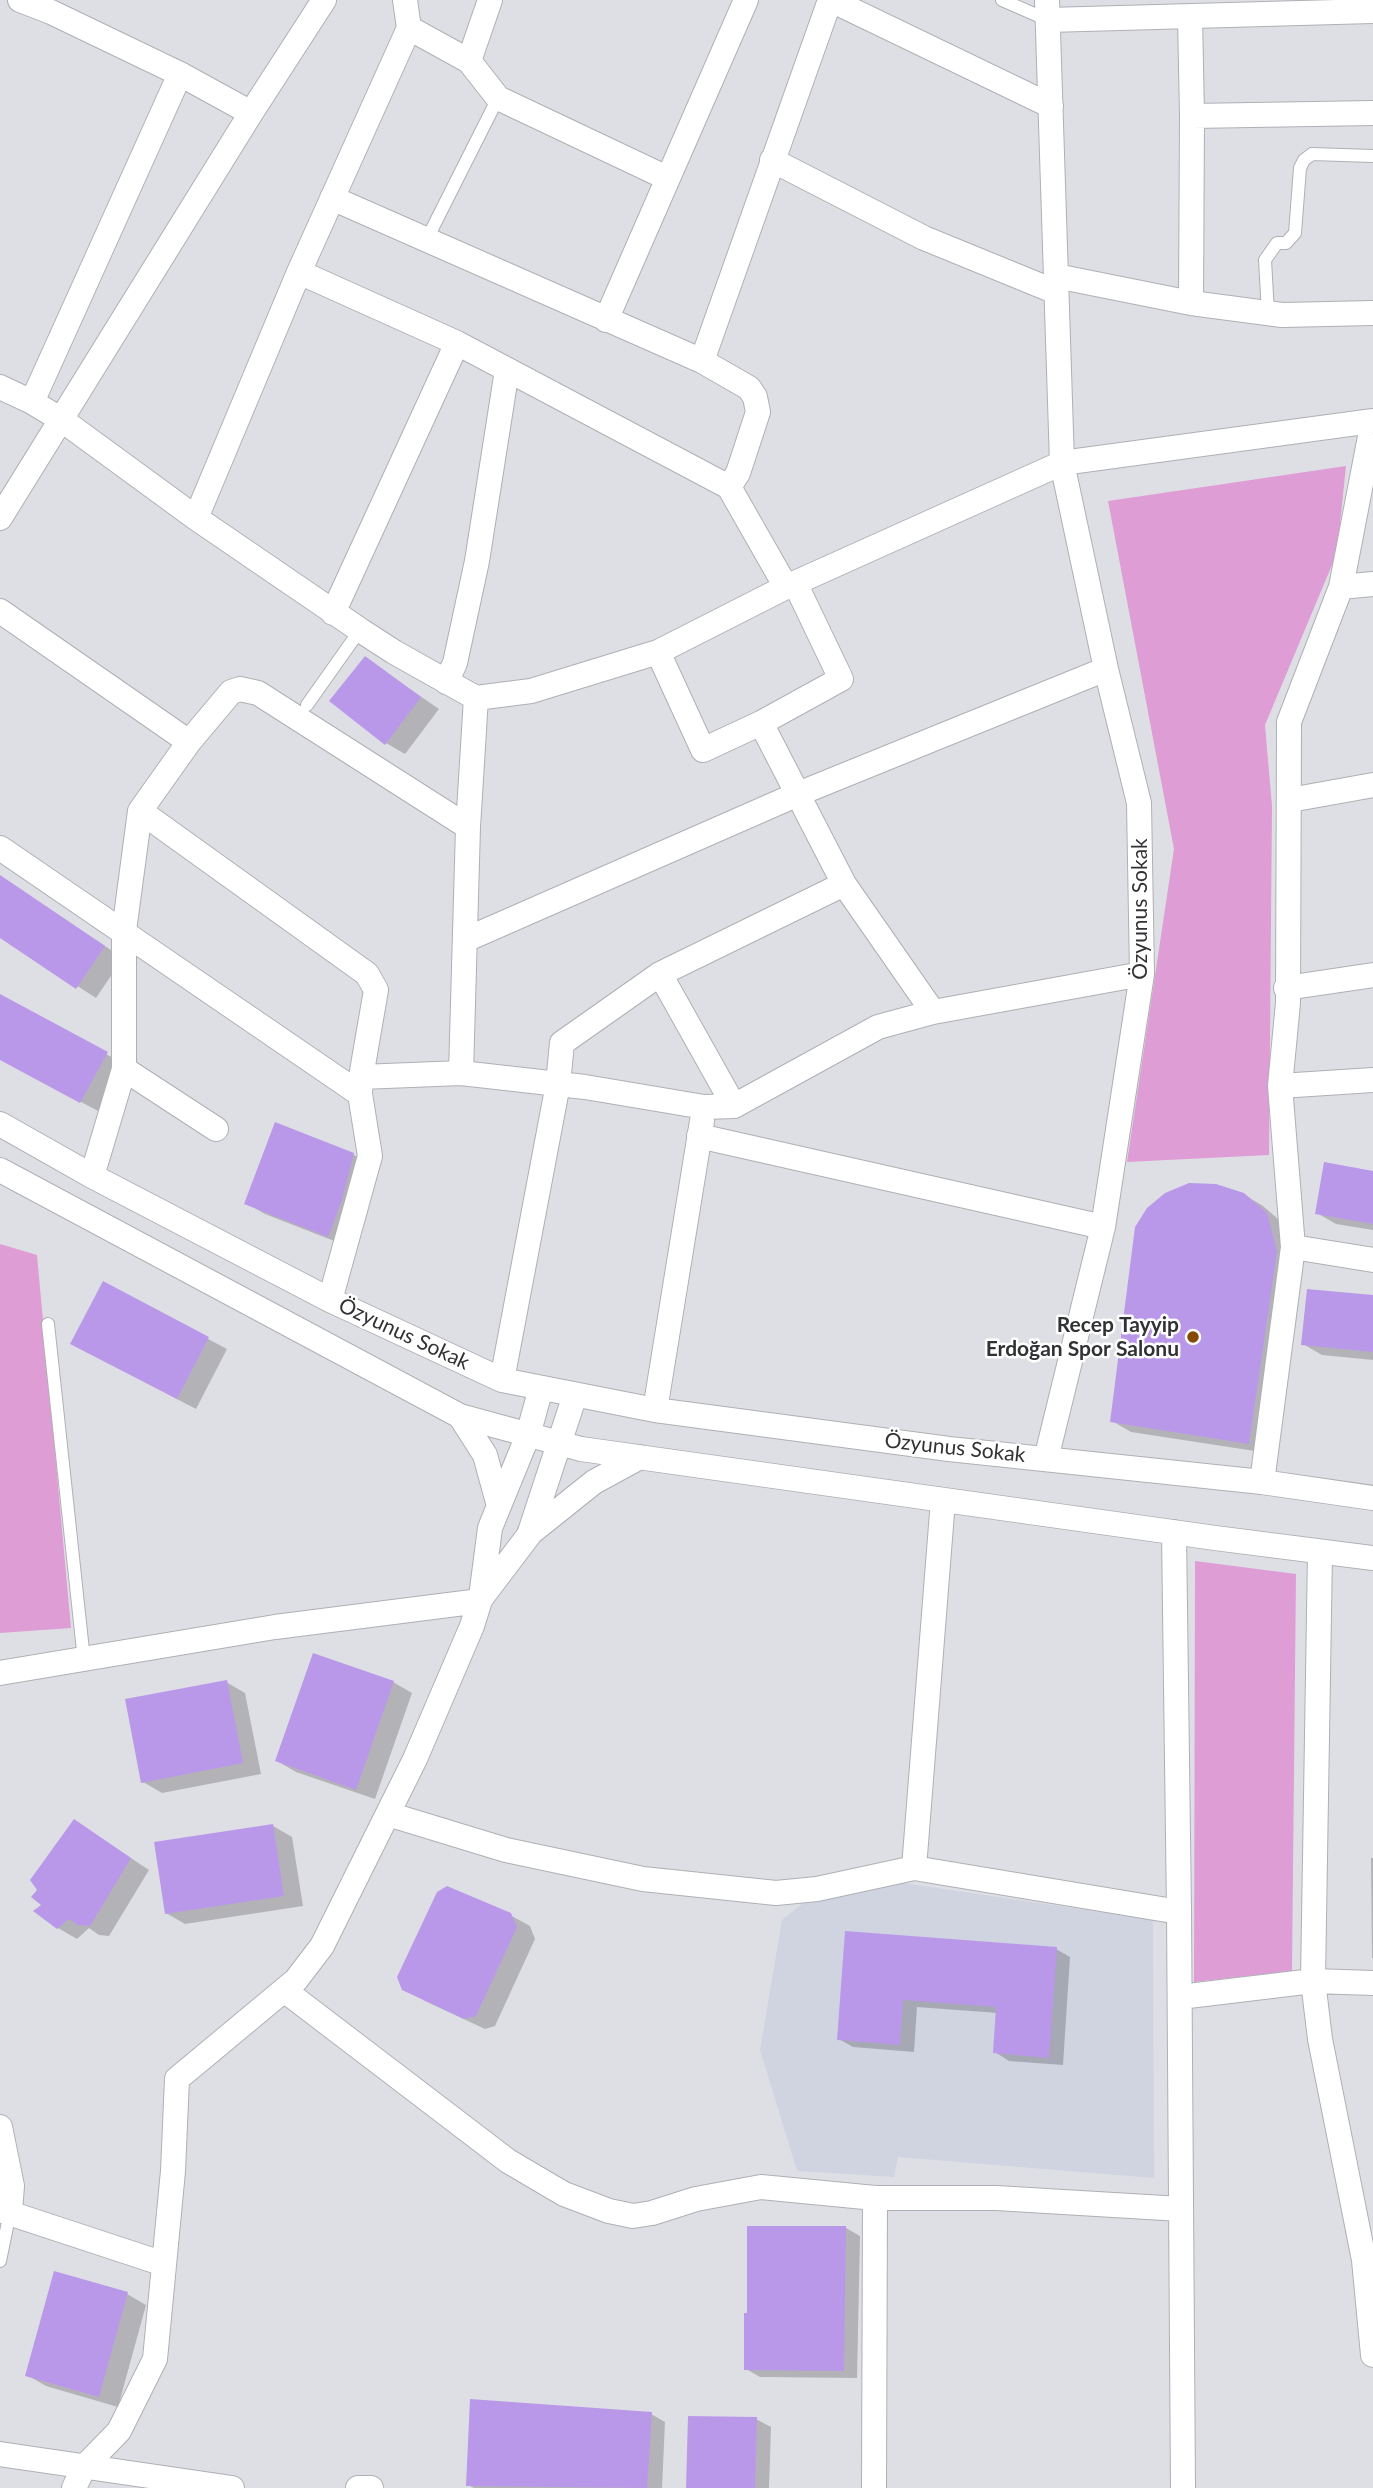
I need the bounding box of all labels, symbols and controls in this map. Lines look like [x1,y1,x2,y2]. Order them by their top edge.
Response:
street label: Özyunus Sokak [1127,838,1153,980]
street label: Özyunus Sokak [335,1293,473,1375]
place label: Recep Tayyip Erdoğan Spor Salonu [986,1312,1179,1362]
marker: Recep Tayyip Erdoğan Spor Salonu [1185,1329,1201,1345]
street label: Özyunus Sokak [883,1428,1027,1468]

